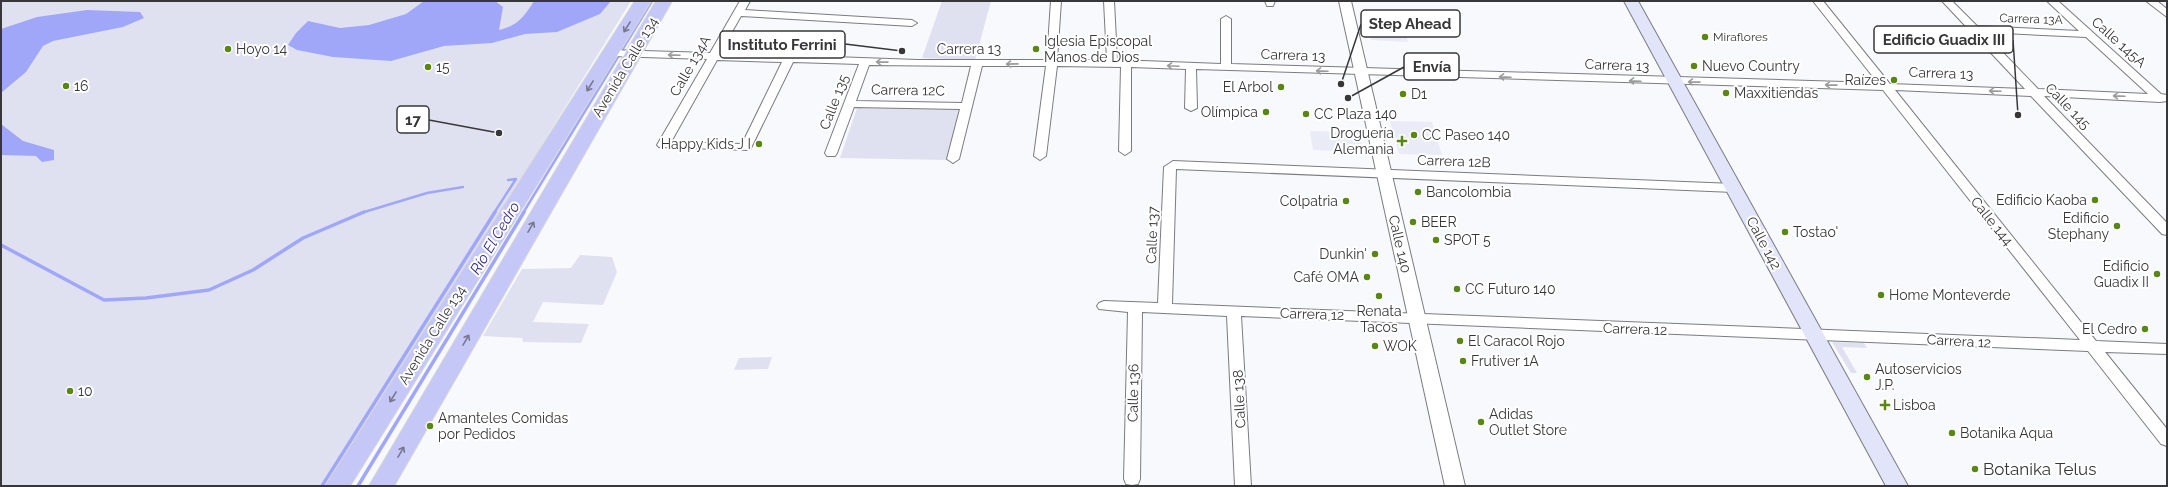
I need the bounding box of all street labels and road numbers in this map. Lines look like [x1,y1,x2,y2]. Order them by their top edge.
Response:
street label: Carrera 13A [1999,11,2063,27]
street label: Avenida Calle 134 [589,14,661,120]
street label: Calle 145A [2089,14,2150,71]
street label: Calle 134A [666,32,714,99]
street label: Carrera 13 [937,41,1001,57]
street label: Carrera 13 [1260,46,1326,64]
street label: Carrera 13 [1584,56,1650,74]
street label: Carrera 13 [1908,64,1974,82]
street label: Calle 135 [816,72,852,132]
street label: Calle 145 [2042,80,2094,133]
street label: Carrera 12C [871,81,946,99]
street label: Carrera 12B [1417,152,1491,170]
street label: Calle 144 [1968,193,2017,249]
street label: Calle 137 [1143,205,1161,264]
street label: Calle 140 [1386,214,1414,274]
street label: Calle 142 [1743,214,1785,272]
street label: Avenida Calle 134 [395,282,469,387]
street label: Carrera 12 [1280,305,1344,323]
street label: Carrera 12 [1603,320,1667,338]
street label: Carrera 12 [1926,331,1992,351]
street label: Calle 136 [1124,364,1142,422]
street label: Calle 138 [1229,369,1249,429]

